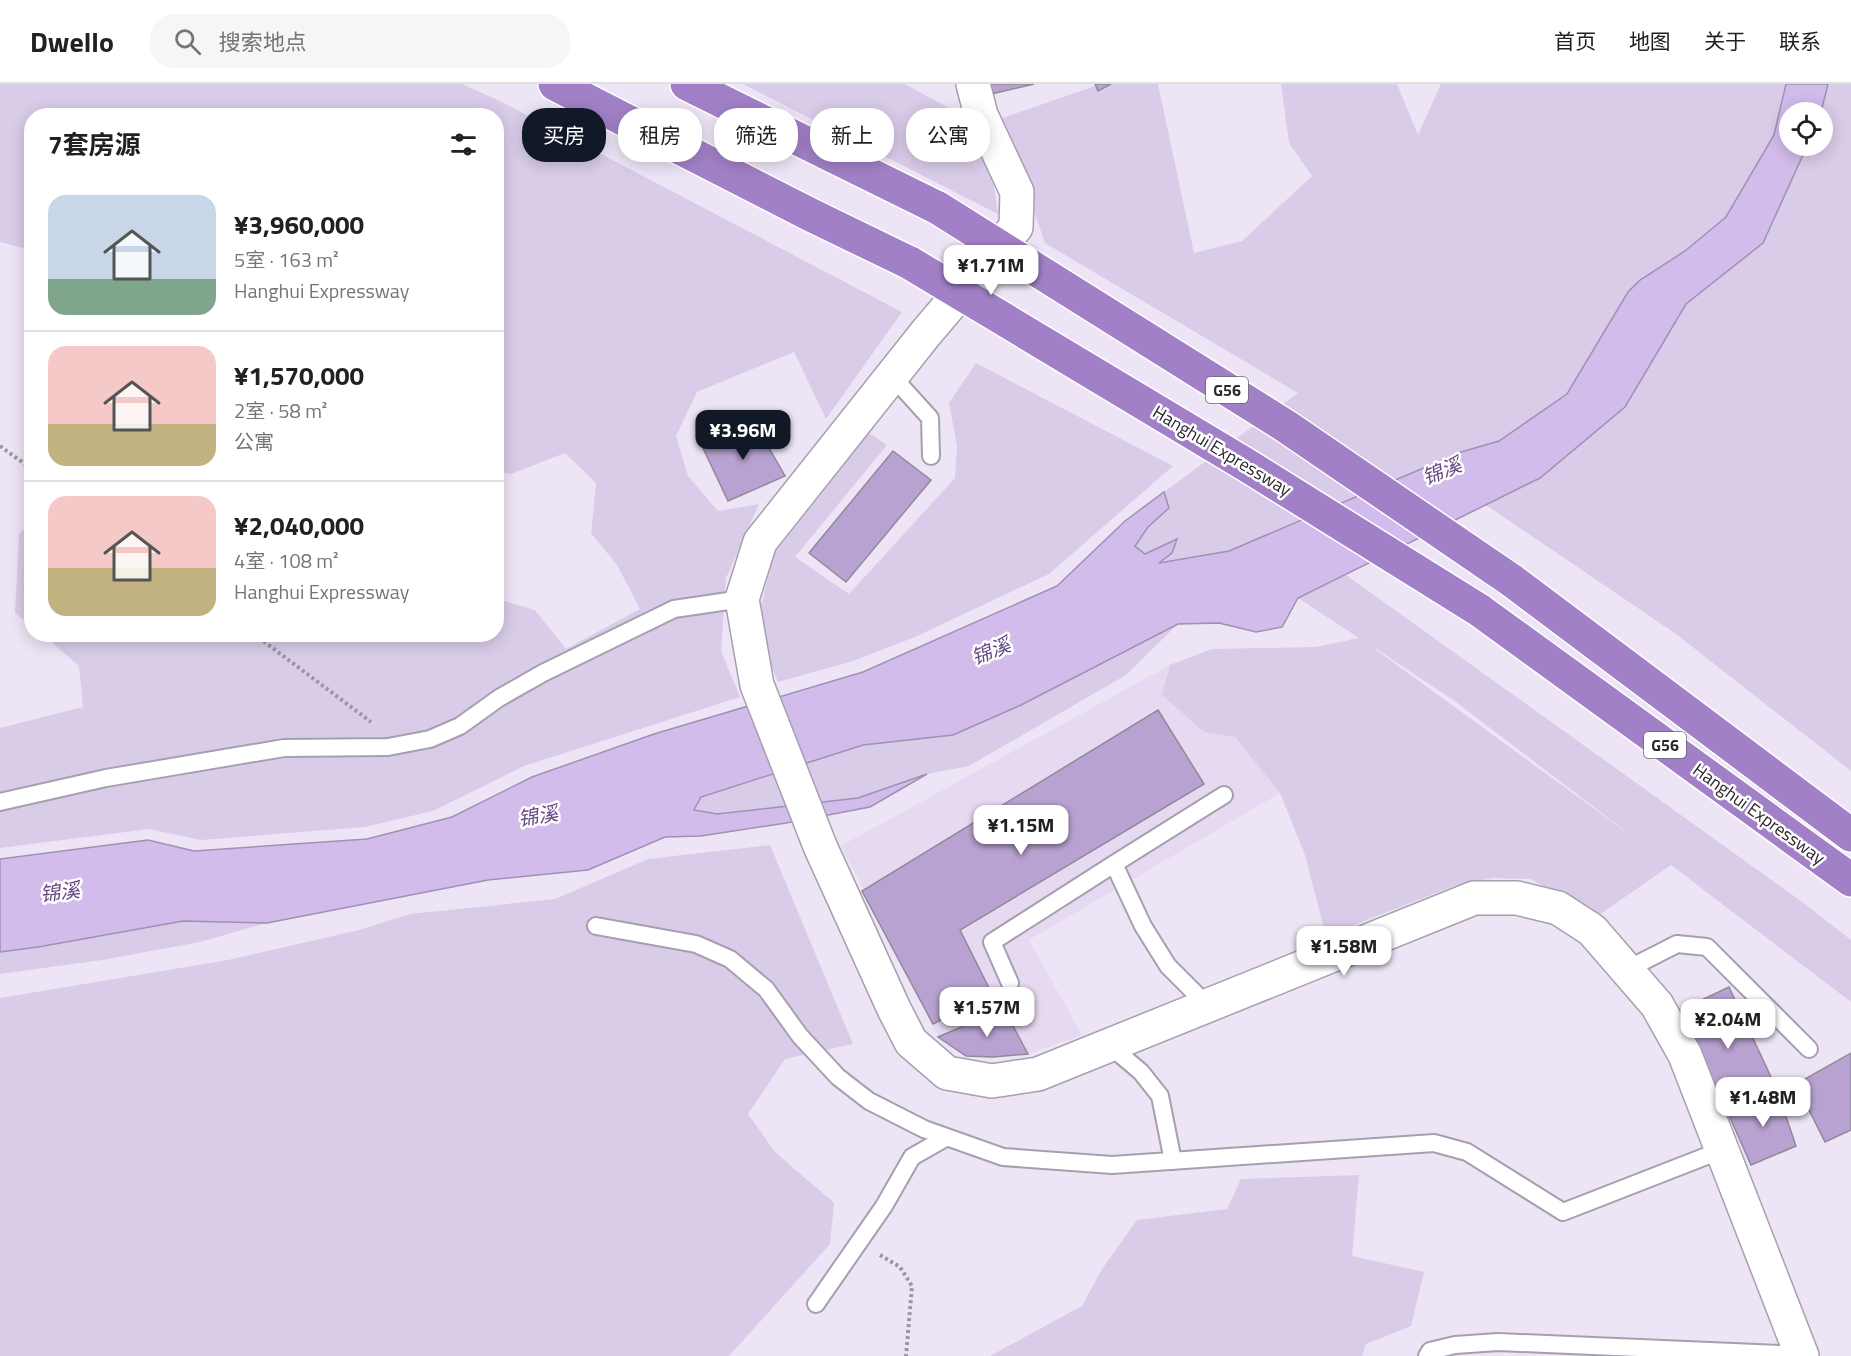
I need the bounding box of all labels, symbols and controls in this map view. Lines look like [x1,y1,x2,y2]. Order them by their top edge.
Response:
search box [150,14,570,68]
text: Dwello [30,20,114,63]
icon: search [171,25,204,58]
text: 搜索地点 [219,25,307,59]
text: 首页 [1554,25,1596,57]
text: 地图 [1629,25,1671,57]
text: 关于 [1704,25,1746,57]
text: 联系 [1779,25,1821,57]
map controls [1779,102,1833,156]
button: locate [1779,102,1833,156]
chip: 买房 [522,108,606,162]
chip: 租房 [618,108,702,162]
chip: 筛选 [714,108,798,162]
chip: 新上 [810,108,894,162]
chip: 公寓 [906,108,990,162]
text: 7套房源 [48,125,141,164]
icon: filters [447,128,480,161]
text: ¥3,960,000 [234,205,364,244]
icon: home [96,219,168,291]
text: 5室 · 163 m² [234,244,339,275]
pin: ¥1.71M [942,245,1040,296]
text: ¥1.71M [957,249,1025,280]
text: Hanghui Expressway [234,275,409,306]
text: ¥1,570,000 [234,356,364,395]
icon: home [96,370,168,442]
road number: G56 [1206,377,1248,403]
text: 2室 · 58 m² [234,395,327,426]
street label: Hanghui Expressway [1148,398,1297,503]
pin: ¥3.96M [694,410,792,461]
text: ¥3.96M [709,414,777,445]
text: 公寓 [234,426,274,457]
water label: 锦溪 [1417,448,1468,492]
text: ¥2,040,000 [234,506,364,545]
icon: home [96,520,168,592]
text: 4室 · 108 m² [234,545,339,576]
text: Hanghui Expressway [234,576,409,607]
water label: 锦溪 [966,628,1017,672]
road number: G56 [1644,732,1686,758]
street label: Hanghui Expressway [1688,756,1831,871]
water label: 锦溪 [516,796,562,834]
pin: ¥1.15M [972,805,1070,856]
text: ¥1.15M [987,809,1055,840]
water label: 锦溪 [38,873,84,909]
pin: ¥1.58M [1295,926,1393,977]
text: ¥1.58M [1310,930,1378,961]
pin: ¥1.57M [938,987,1036,1038]
text: ¥1.57M [953,991,1021,1022]
pin: ¥2.04M [1679,999,1777,1050]
text: ¥2.04M [1694,1003,1762,1034]
pin: ¥1.48M [1714,1077,1812,1128]
text: ¥1.48M [1729,1081,1797,1112]

